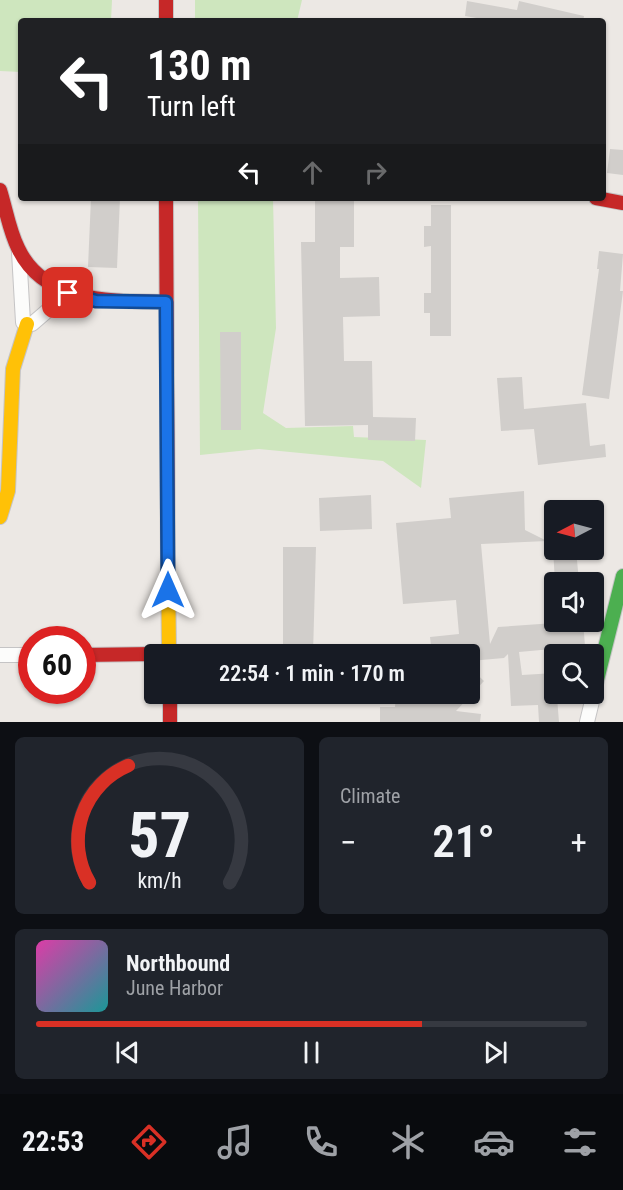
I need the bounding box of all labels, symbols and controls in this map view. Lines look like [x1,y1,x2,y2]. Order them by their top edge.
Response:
text: 130 m [147,41,252,90]
icon: left [48,42,126,120]
text: Turn left [147,91,236,123]
icon: left [233,156,266,189]
icon: ahead [296,156,329,189]
icon: right [359,156,392,189]
pin [42,267,93,318]
icon: arrive [51,276,84,309]
north arrow [544,500,604,560]
map controls [544,500,604,704]
position arrow [136,558,200,622]
button: sound [544,572,604,632]
speed limit sign: 60 [18,626,96,704]
button: search [544,644,604,704]
text: 22:54 · 1 min · 170 m [219,661,405,686]
text: Climate [340,784,400,808]
text: 57 [128,799,191,872]
text: 21° [432,815,495,868]
text: − [340,823,357,862]
text: + [571,823,587,862]
text: km/h [137,868,182,893]
text: Northbound [126,951,230,976]
text: June Harbor [126,976,223,1000]
icon: previous [111,1036,144,1069]
icon: pause [295,1036,328,1069]
icon: next [479,1036,512,1069]
icon: directions [128,1121,170,1163]
icon: music [214,1121,256,1163]
icon: phone [300,1121,342,1163]
icon: climate [387,1121,429,1163]
icon: car [473,1121,515,1163]
icon: filters [559,1121,601,1163]
text: 22:53 [22,1126,84,1158]

